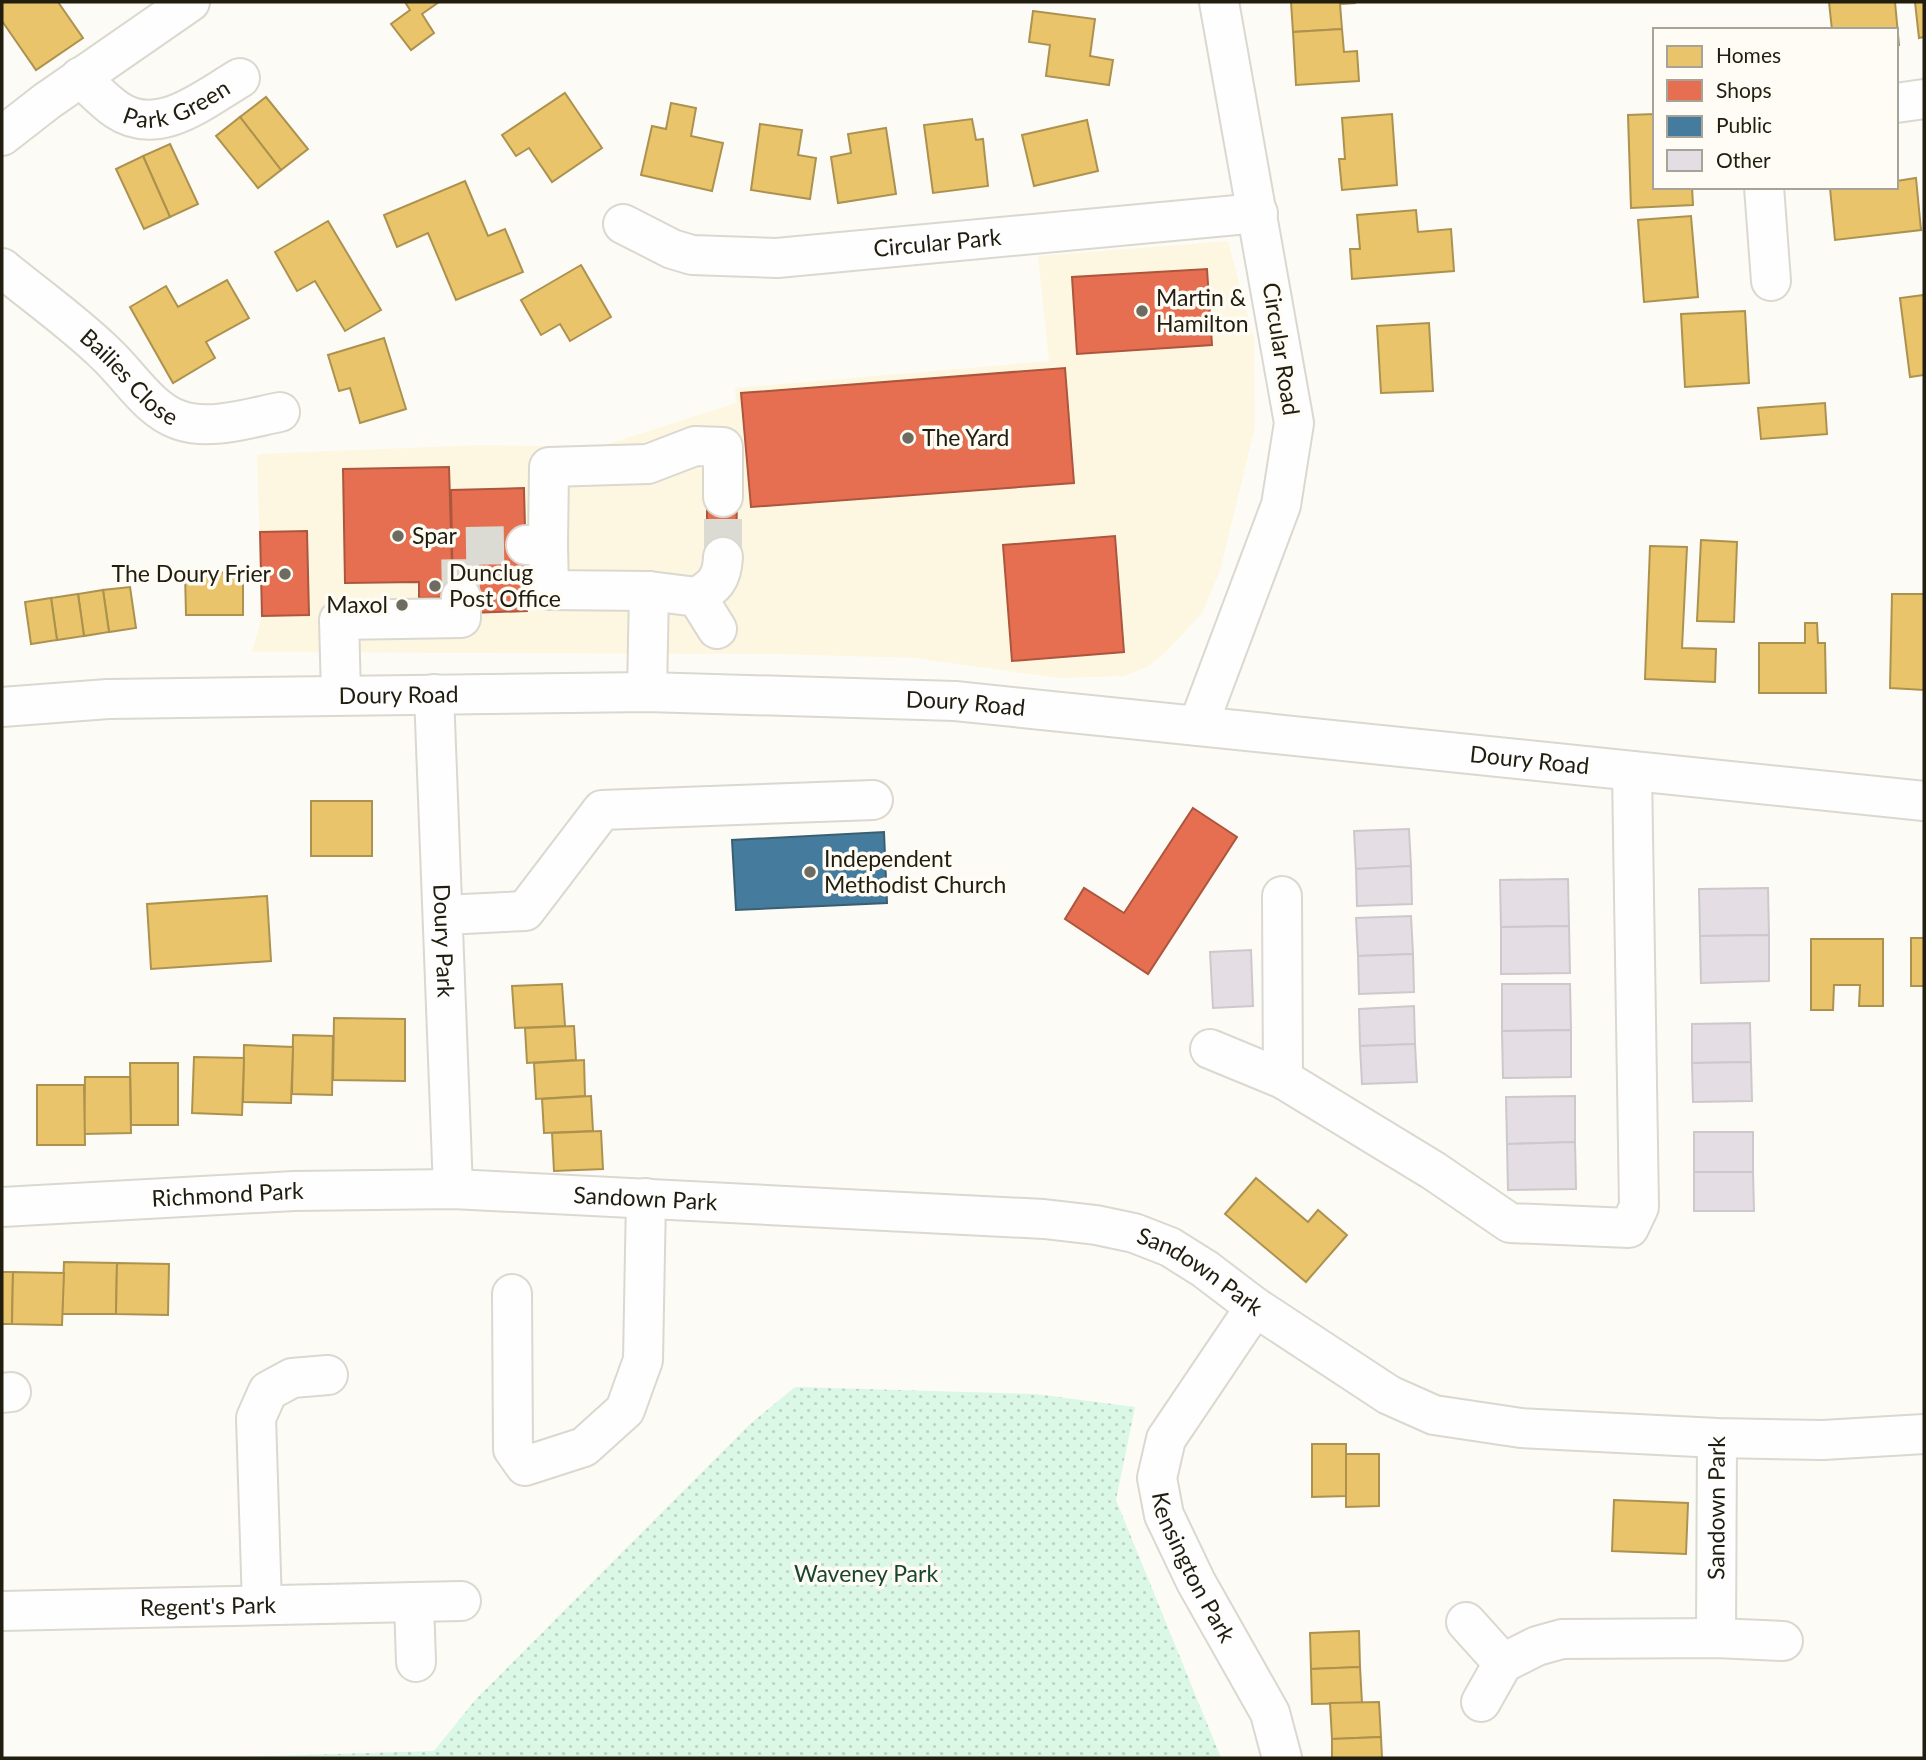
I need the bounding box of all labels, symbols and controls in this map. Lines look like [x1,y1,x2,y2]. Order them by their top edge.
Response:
legend [1653,28,1898,189]
text: Homes [1716,42,1781,67]
street label: Park Green [120,73,235,133]
text: Shops [1716,77,1772,102]
text: Public [1716,112,1772,137]
text: Other [1716,147,1771,172]
street label: Circular Park [872,222,1003,262]
street label: Circular Road [1258,280,1306,417]
place label: Martin & Hamilton [1156,283,1249,337]
marker: Martin & Hamilton [1134,303,1150,319]
street label: Bailies Close [75,322,183,431]
place label: The Yard [922,423,1009,451]
marker: The Yard [900,430,916,446]
place label: Spar [412,521,458,549]
marker: Spar [390,528,406,544]
place label: Dunclug Post Office [449,558,561,612]
place label: The Doury Frier [112,559,272,587]
marker: The Doury Frier [277,566,293,582]
marker: Dunclug Post Office [427,578,443,594]
place label: Maxol [326,590,388,618]
marker: Maxol [394,597,410,613]
street label: Doury Road [339,679,459,709]
street label: Doury Road [905,685,1027,721]
street label: Doury Road [1469,739,1591,779]
place label: Independent Methodist Church [824,844,1006,898]
marker: Independent Methodist Church [802,864,818,880]
street label: Doury Park [428,883,461,998]
street label: Richmond Park [151,1176,304,1212]
street label: Sandown Park [573,1180,718,1215]
street label: Sandown Park [1134,1221,1268,1321]
street label: Sandown Park [1701,1436,1730,1580]
street label: Kensington Park [1147,1489,1242,1647]
park label: Waveney Park [794,1559,938,1587]
street label: Regent's Park [140,1590,277,1621]

